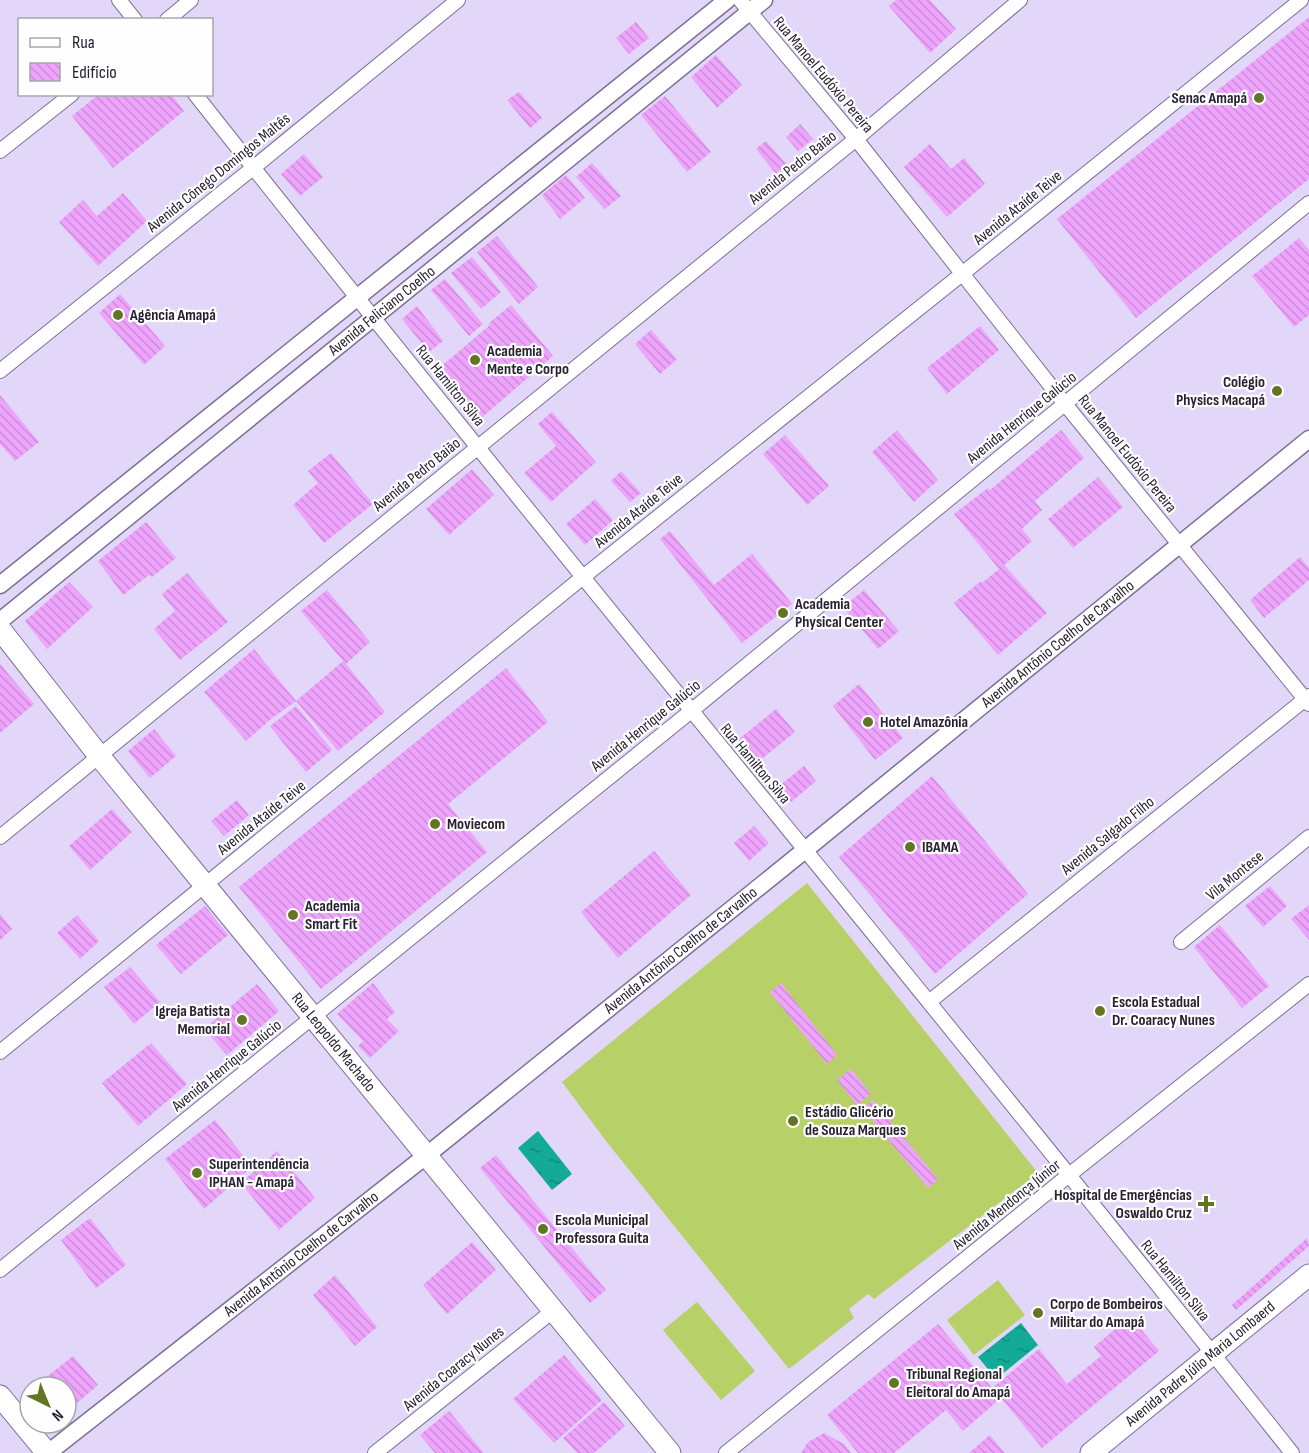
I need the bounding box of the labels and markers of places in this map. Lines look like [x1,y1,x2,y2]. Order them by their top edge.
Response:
place label: Senac Amapá [1172,89,1247,108]
marker: Senac Amapá [1252,91,1266,105]
place label: Agência Amapá [129,306,216,325]
marker: Agência Amapá [111,308,125,322]
place label: Academia Mente e Corpo [486,342,569,379]
marker: Academia Mente e Corpo [468,353,482,367]
place label: Colégio Physics Macapá [1176,373,1265,410]
marker: Colégio Physics Macapá [1270,384,1284,398]
place label: Academia Physical Center [794,595,883,632]
marker: Academia Physical Center [776,606,790,620]
place label: Hotel Amazônia [880,713,968,732]
marker: Hotel Amazônia [861,715,875,729]
place label: Moviecom [447,815,505,834]
marker: Moviecom [428,817,442,831]
place label: IBAMA [922,838,959,857]
marker: IBAMA [903,840,917,854]
place label: Academia Smart Fit [304,897,360,934]
marker: Academia Smart Fit [286,908,300,922]
place label: Escola Estadual Dr. Coaracy Nunes [1112,993,1215,1030]
place label: Igreja Batista Memorial [155,1002,230,1039]
marker: Escola Estadual Dr. Coaracy Nunes [1093,1004,1107,1018]
marker: Igreja Batista Memorial [235,1013,249,1027]
place label: Estádio Glicério de Souza Marques [805,1103,906,1140]
marker: Estádio Glicério de Souza Marques [786,1114,800,1128]
place label: Superintendência IPHAN - Amapá [209,1155,309,1192]
marker: Superintendência IPHAN - Amapá [190,1166,204,1180]
place label: Hospital de Emergências Oswaldo Cruz [1054,1186,1192,1223]
marker: Hospital de Emergências Oswaldo Cruz [1197,1195,1215,1213]
place label: Escola Municipal Professora Guita [555,1211,649,1248]
marker: Escola Municipal Professora Guita [536,1222,550,1236]
place label: Corpo de Bombeiros Militar do Amapá [1050,1295,1163,1332]
marker: Corpo de Bombeiros Militar do Amapá [1031,1306,1045,1320]
place label: Tribunal Regional Eleitoral do Amapá [906,1365,1010,1402]
marker: Tribunal Regional Eleitoral do Amapá [887,1376,901,1390]

